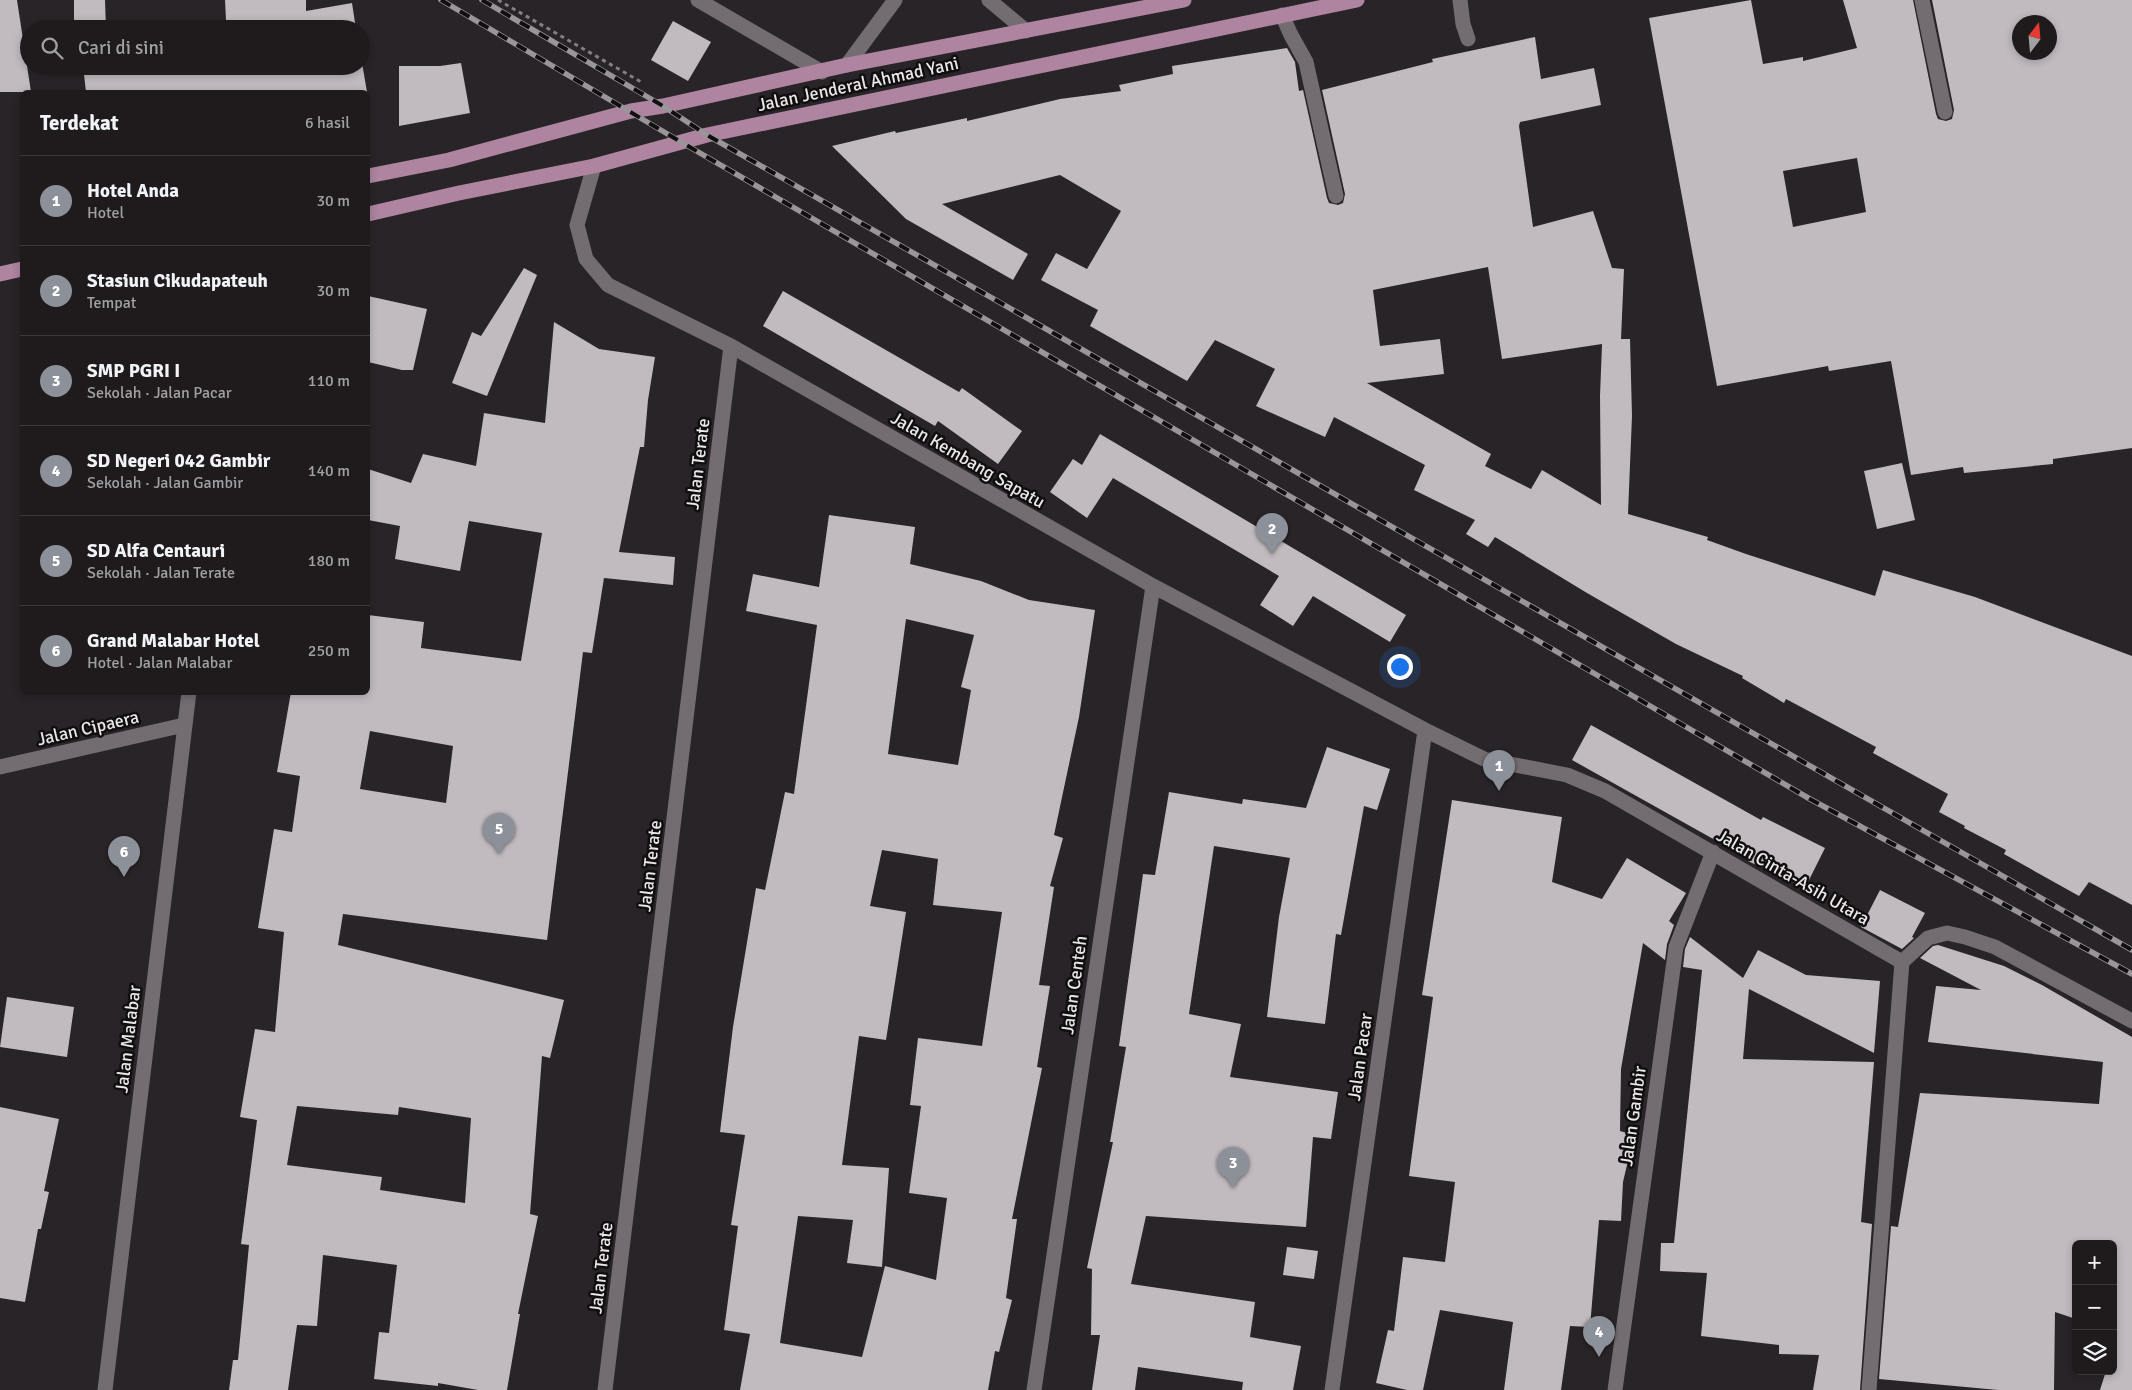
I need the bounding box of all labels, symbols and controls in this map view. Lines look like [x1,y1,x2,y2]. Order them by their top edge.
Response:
north arrow [2012,15,2057,60]
search box [20,20,370,75]
icon: search [38,34,66,62]
text: Cari di sini [78,36,164,60]
street label: Jalan Jenderal Ahmad Yani [755,52,961,116]
text: Terdekat [40,110,119,136]
text: 6 hasil [305,113,350,133]
text: Hotel Anda [87,179,179,203]
text: 1 [52,191,60,211]
text: 30 m [316,191,350,211]
text: Hotel [87,203,124,223]
text: Stasiun Cikudapateuh [87,269,268,293]
text: 2 [52,281,60,301]
text: 30 m [316,281,350,301]
text: Tempat [87,293,136,313]
text: SMP PGRI I [87,359,180,383]
text: 3 [52,371,60,391]
text: 110 m [308,371,350,391]
text: Sekolah · Jalan Pacar [87,383,232,403]
street label: Jalan Kembang Sapatu [887,407,1049,513]
street label: Jalan Terate [681,417,715,511]
text: SD Negeri 042 Gambir [87,449,270,473]
text: 4 [52,461,60,481]
text: 140 m [308,461,350,481]
text: Sekolah · Jalan Gambir [87,473,243,493]
pin: 2 [1256,513,1288,554]
text: SD Alfa Centauri [87,539,225,563]
text: 5 [52,551,60,571]
text: 180 m [308,551,350,571]
text: Sekolah · Jalan Terate [87,563,235,583]
text: Grand Malabar Hotel [87,629,260,653]
text: 6 [52,641,60,661]
text: 250 m [308,641,350,661]
text: Hotel · Jalan Malabar [87,653,232,673]
your location [1387,654,1413,680]
street label: Jalan Cipaera [35,706,141,750]
pin: 1 [1483,750,1515,791]
pin: 5 [483,813,515,854]
street label: Jalan Terate [633,819,667,913]
street label: Jalan Cinta-Asih Utara [1713,824,1873,930]
pin: 6 [108,836,140,877]
street label: Jalan Centeh [1056,934,1092,1036]
street label: Jalan Malabar [110,984,146,1094]
street label: Jalan Pacar [1343,1012,1377,1102]
street label: Jalan Gambir [1615,1064,1651,1168]
pin: 3 [1217,1147,1249,1188]
street label: Jalan Terate [584,1221,618,1315]
map controls [2072,1240,2117,1375]
button: + [2072,1240,2117,1285]
button: − [2072,1285,2117,1330]
pin: 4 [1583,1316,1615,1357]
button: layers [2072,1330,2117,1375]

